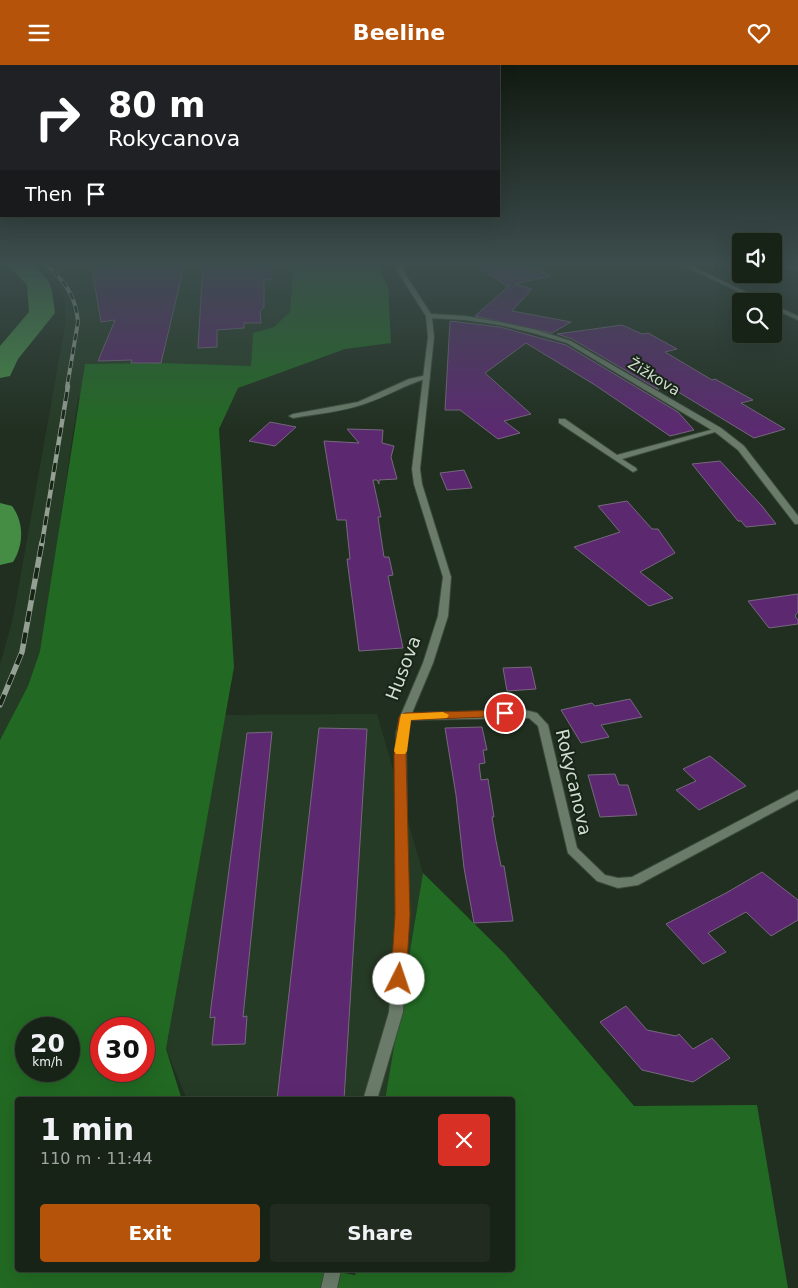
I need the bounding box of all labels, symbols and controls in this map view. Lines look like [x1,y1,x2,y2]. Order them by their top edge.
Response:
icon: menu [25,19,53,47]
icon: heart [745,19,773,47]
text: Beeline [353,20,445,45]
icon: right [25,85,90,150]
text: 80 m [108,85,205,125]
text: Rokycanova [108,126,240,151]
icon: arrive [82,180,110,208]
text: Then [25,183,72,205]
map controls [732,233,782,343]
button: sound [732,233,782,283]
button: search [732,293,782,343]
street label: Žižkova [625,354,684,400]
street label: Husova [381,633,425,703]
pin [484,692,526,734]
icon: arrive [491,699,519,727]
street label: Rokycanova [552,727,596,837]
position arrow [372,952,424,1004]
speed limit sign: 30 [90,1017,155,1082]
text: 20 [30,1029,65,1058]
text: km/h [32,1055,63,1069]
text: 1 min [40,1112,134,1147]
button: close [438,1114,490,1166]
text: 110 m · 11:44 [40,1149,153,1168]
button: Exit [40,1204,260,1262]
button: Share [270,1204,490,1262]

